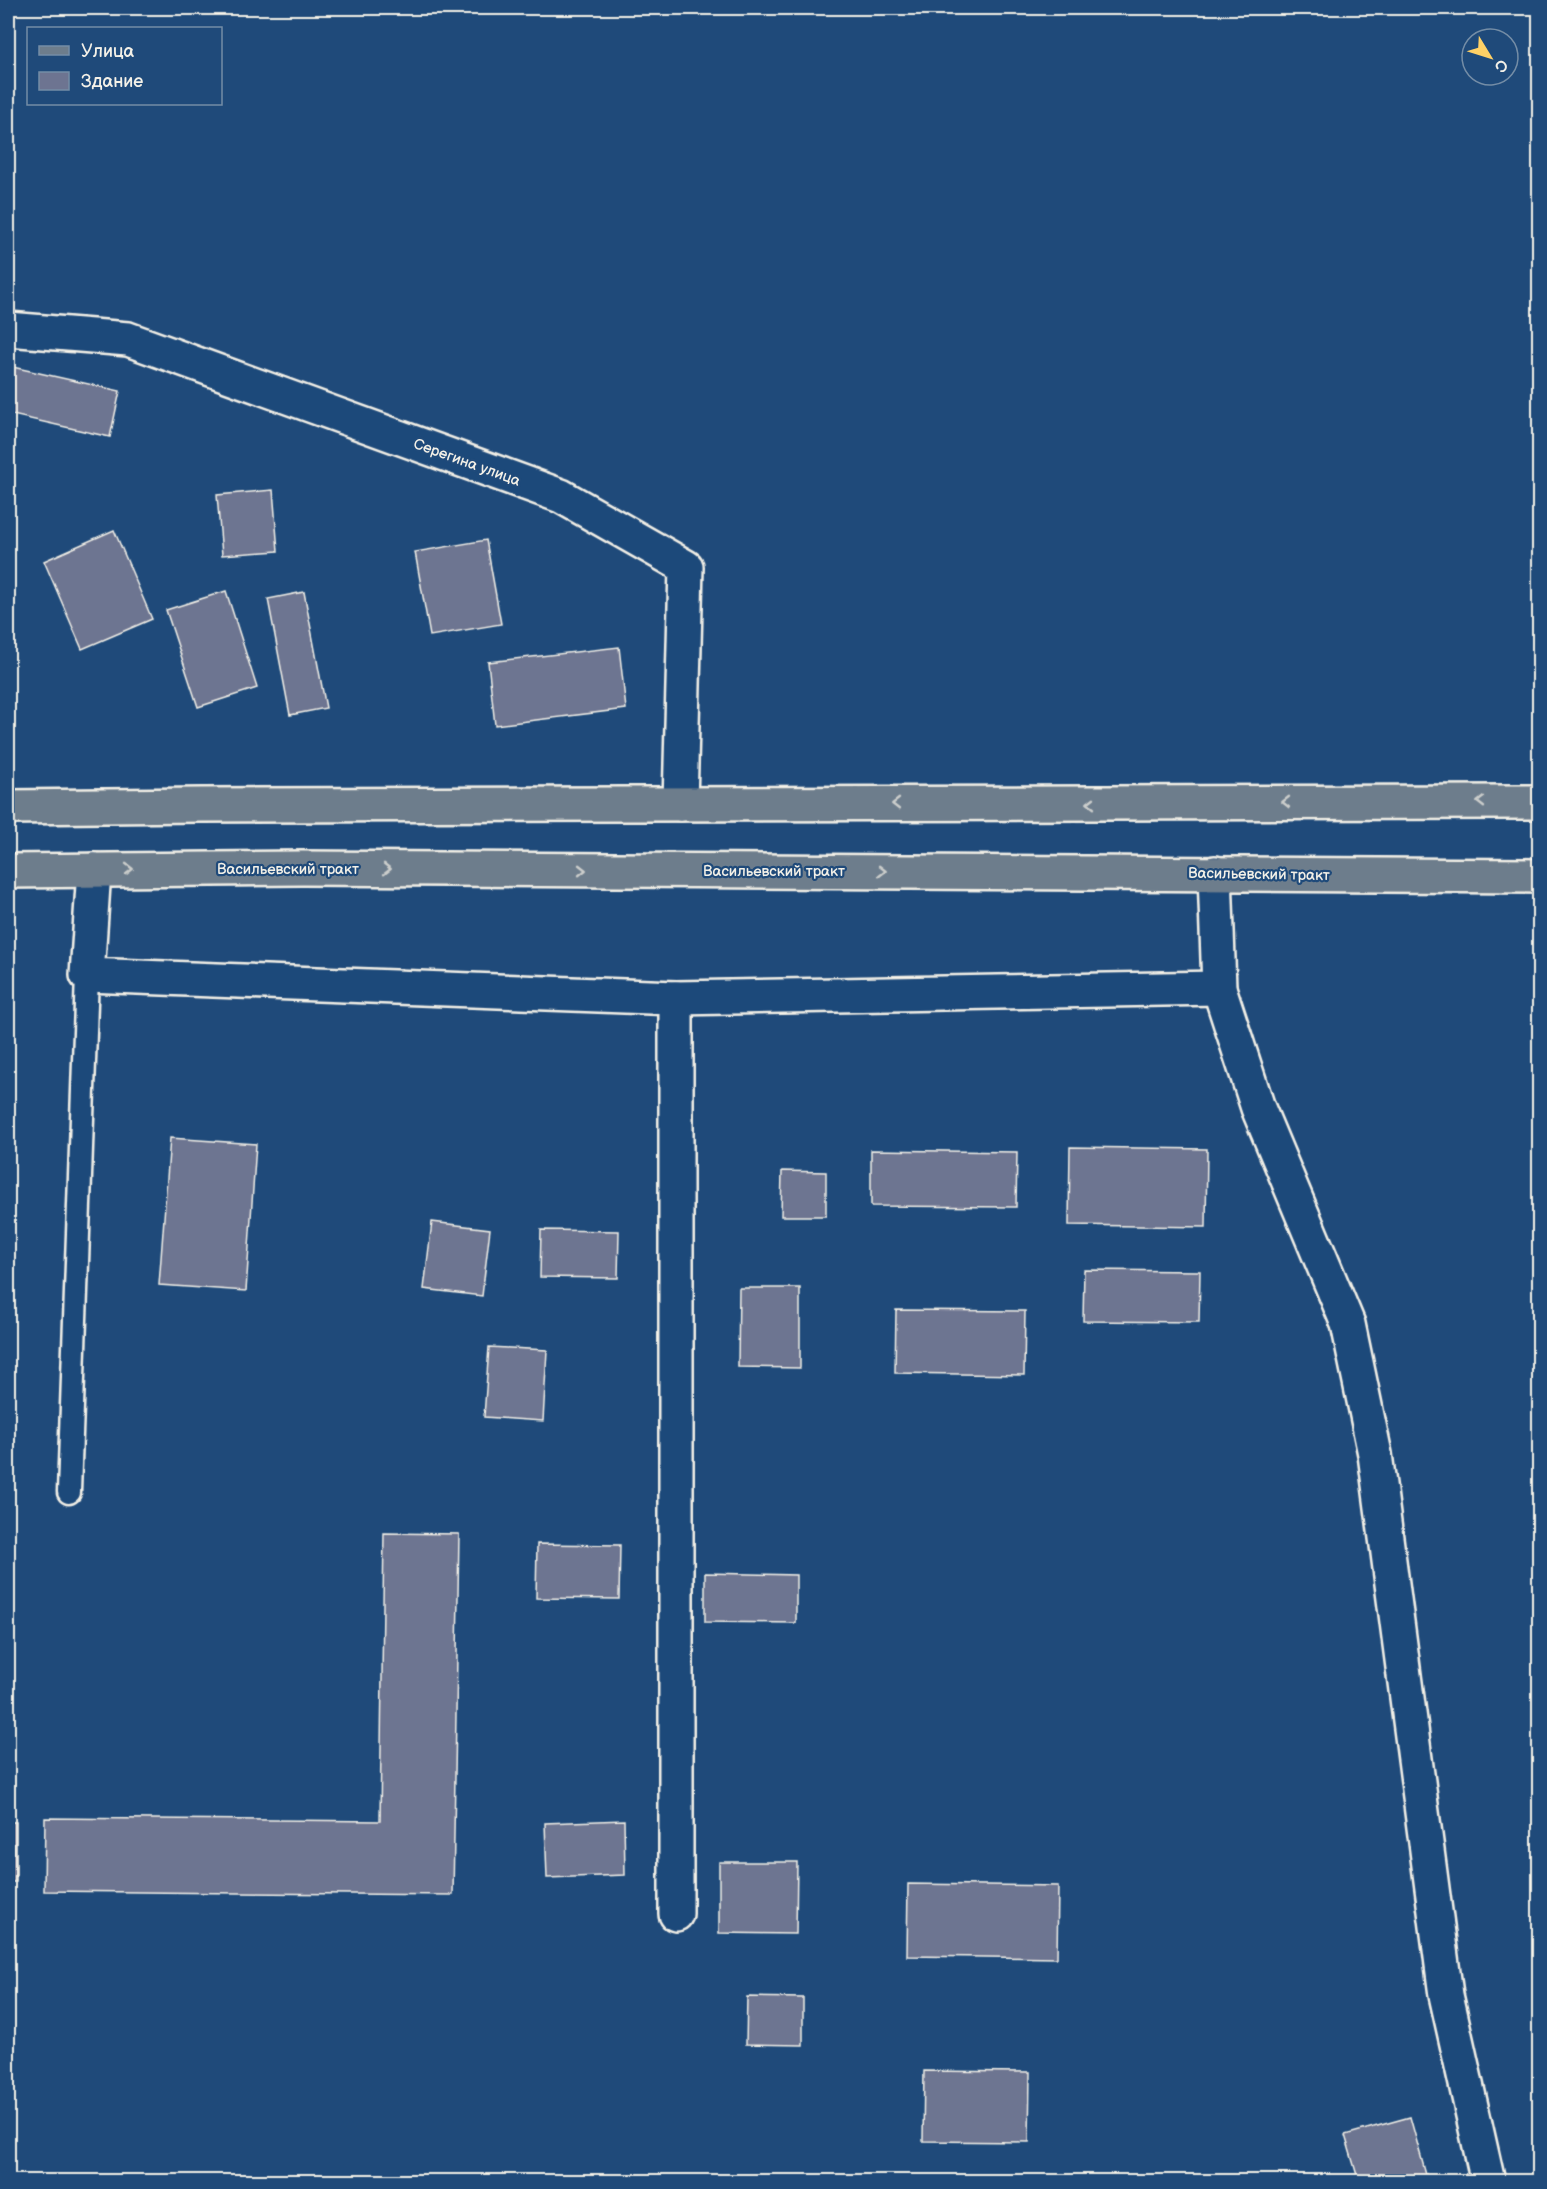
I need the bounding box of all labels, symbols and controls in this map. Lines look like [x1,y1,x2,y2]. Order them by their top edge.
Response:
legend [27,27,222,105]
north arrow [1460,27,1520,87]
text: Улица [81,41,135,62]
text: С [1490,55,1512,76]
text: Здание [81,71,143,92]
street label: Серегина улица [411,434,523,491]
one-way arrow [1282,796,1291,808]
one-way arrow [1477,796,1486,808]
one-way arrow [1087,797,1096,809]
one-way arrow [892,798,901,810]
street label: Васильевский тракт [217,860,359,879]
street label: Васильевский тракт [703,862,845,881]
one-way arrow [124,863,133,875]
one-way arrow [382,863,391,875]
one-way arrow [577,864,586,876]
street label: Васильевский тракт [1188,864,1330,885]
one-way arrow [877,865,886,877]

